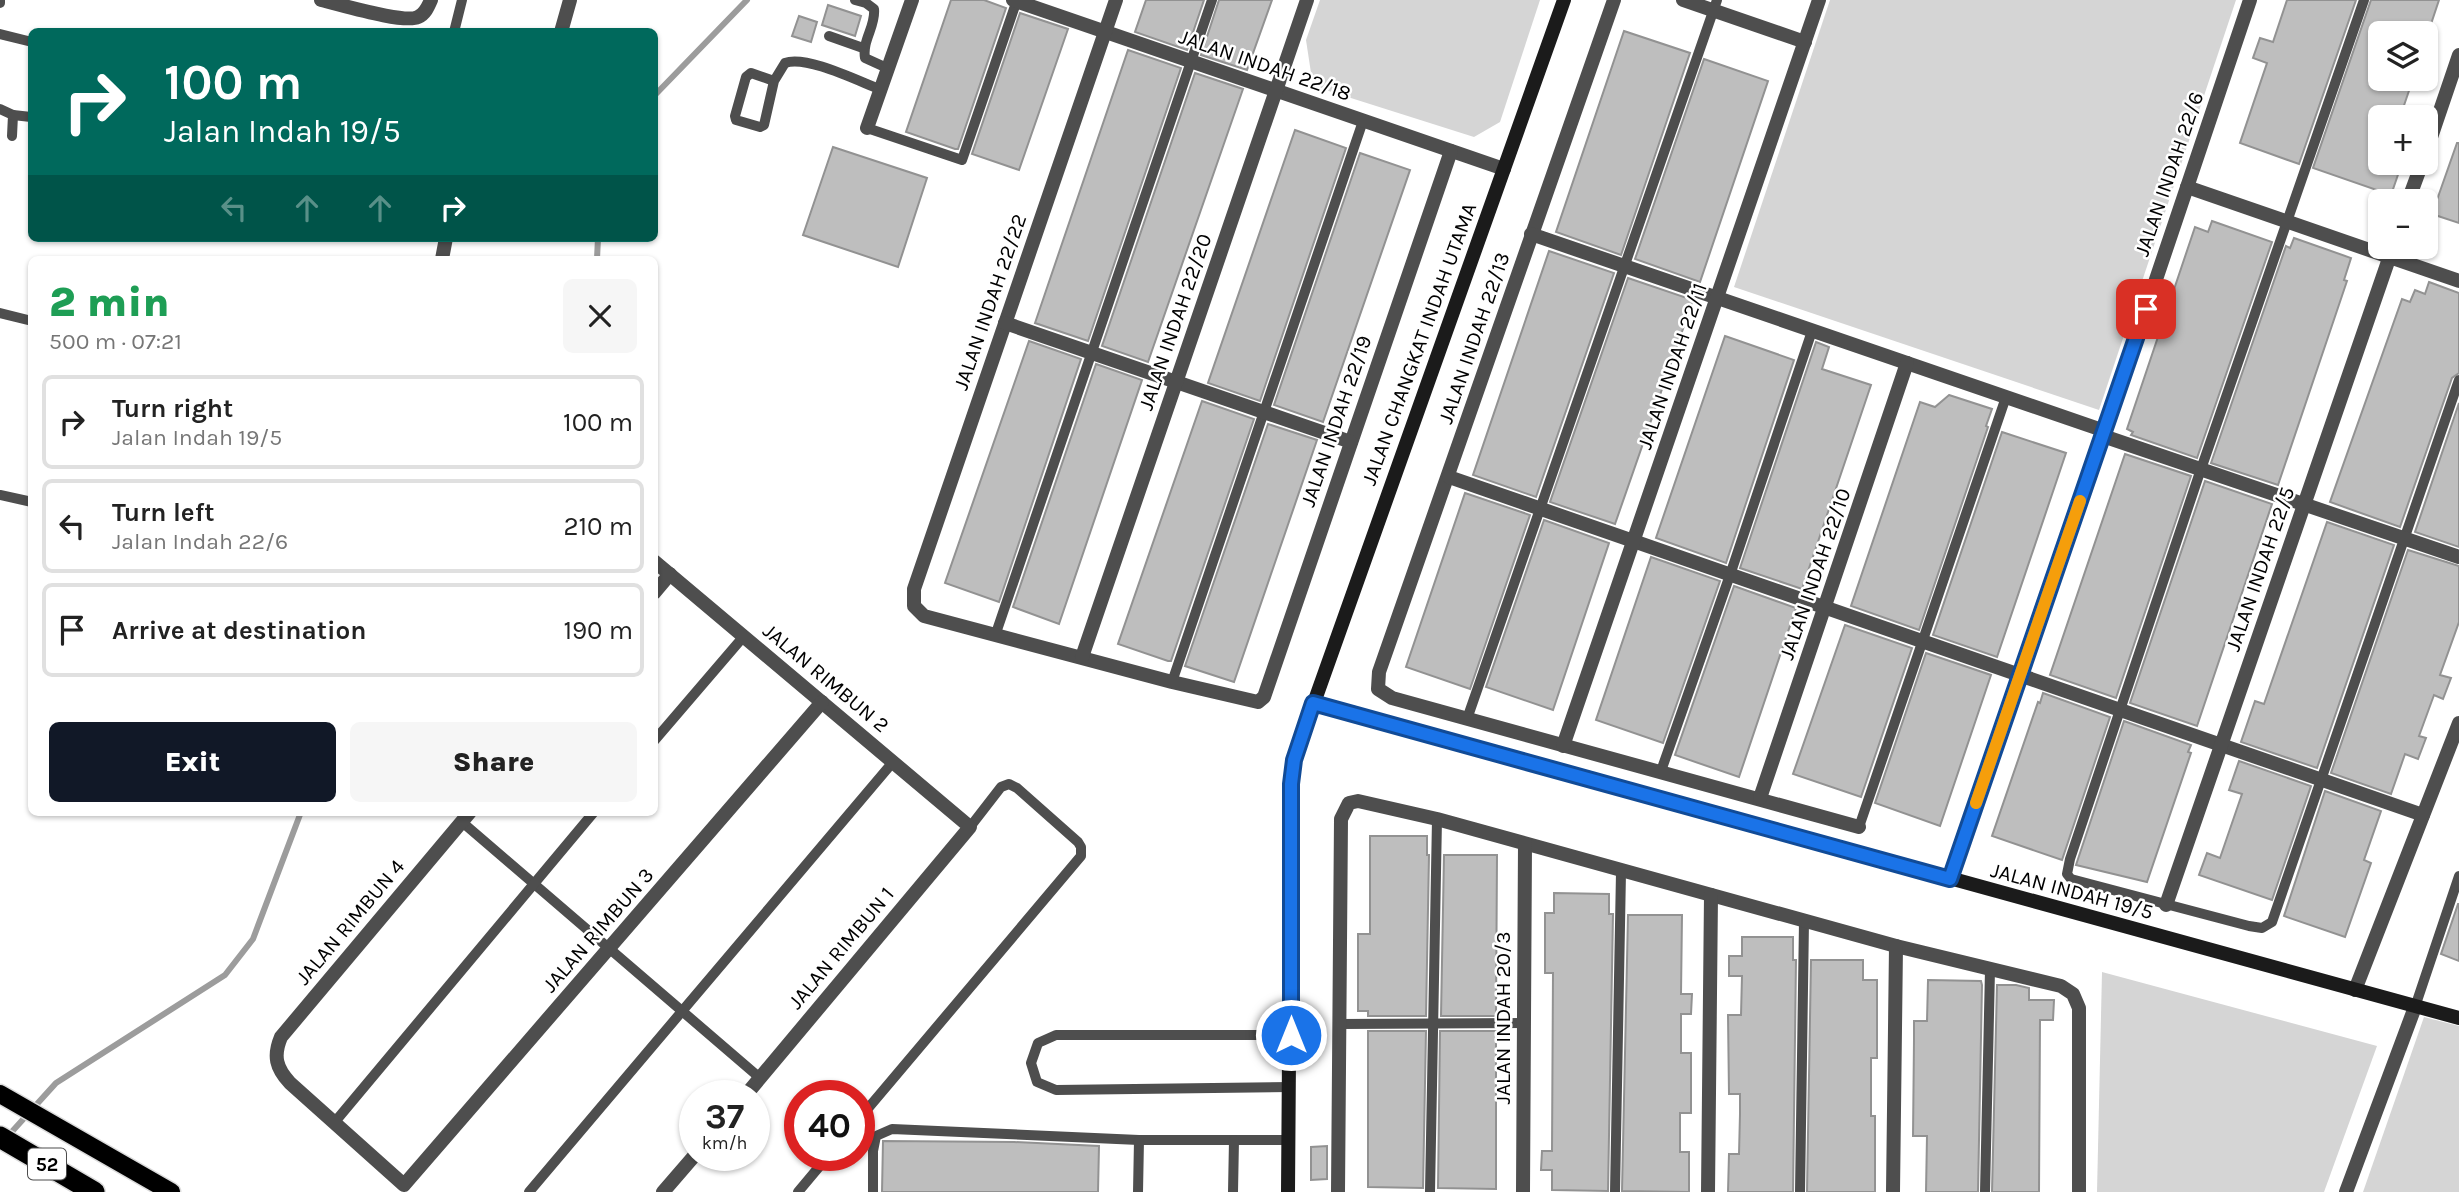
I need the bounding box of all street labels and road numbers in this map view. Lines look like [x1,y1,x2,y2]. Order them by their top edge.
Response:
street label: JALAN INDAH 22/18 [1176,24,1354,106]
street label: JALAN INDAH 22/6 [2130,89,2208,259]
street label: JALAN CHANGKAT INDAH UTAMA [1357,200,1481,488]
street label: JALAN INDAH 22/22 [949,211,1031,393]
street label: JALAN INDAH 22/20 [1134,231,1216,413]
street label: JALAN INDAH 22/13 [1433,249,1515,427]
street label: JALAN INDAH 22/11 [1632,280,1712,452]
street label: JALAN INDAH 22/19 [1295,332,1377,510]
street label: JALAN INDAH 22/5 [2221,484,2299,654]
street label: JALAN INDAH 22/10 [1774,485,1856,663]
street label: JALAN RIMBUN 2 [758,618,894,738]
street label: JALAN RIMBUN 4 [291,854,410,990]
street label: JALAN INDAH 19/5 [1988,858,2156,924]
street label: JALAN RIMBUN 3 [537,863,659,997]
street label: JALAN RIMBUN 1 [783,882,899,1014]
street label: JALAN INDAH 20/3 [1491,931,1515,1105]
road number: 52 [28,1148,66,1180]

